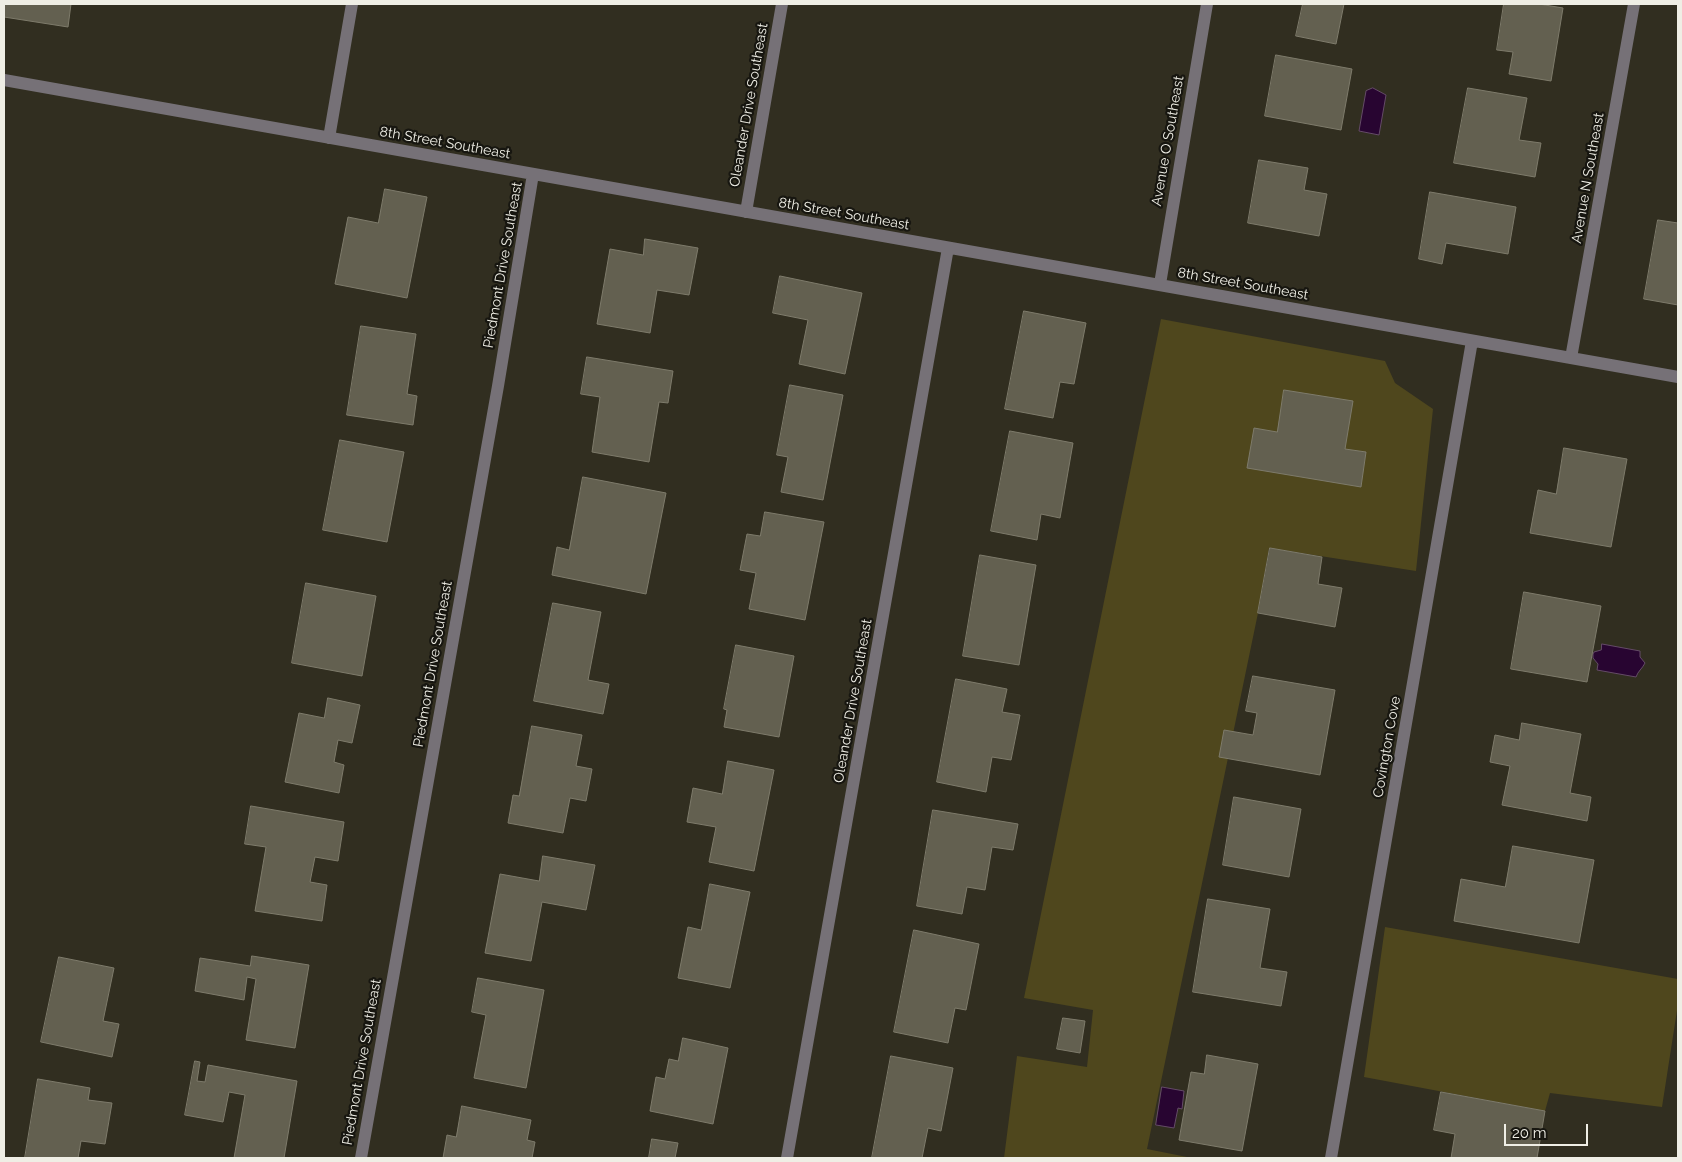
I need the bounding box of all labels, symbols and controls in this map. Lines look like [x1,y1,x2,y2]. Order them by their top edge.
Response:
street label: Oleander Drive Southeast [726,22,772,188]
street label: Avenue O Southeast [1148,75,1188,207]
street label: Avenue N Southeast [1568,111,1608,245]
street label: 8th Street Southeast [378,123,512,163]
street label: Piedmont Drive Southeast [480,181,526,349]
street label: 8th Street Southeast [777,194,911,234]
street label: 8th Street Southeast [1176,264,1310,304]
street label: Piedmont Drive Southeast [410,580,456,748]
street label: Oleander Drive Southeast [830,618,876,784]
street label: Covington Cove [1370,695,1404,799]
street label: Piedmont Drive Southeast [339,978,385,1146]
scale bar [1507,1114,1591,1146]
text: 20 m [1512,1124,1547,1142]

